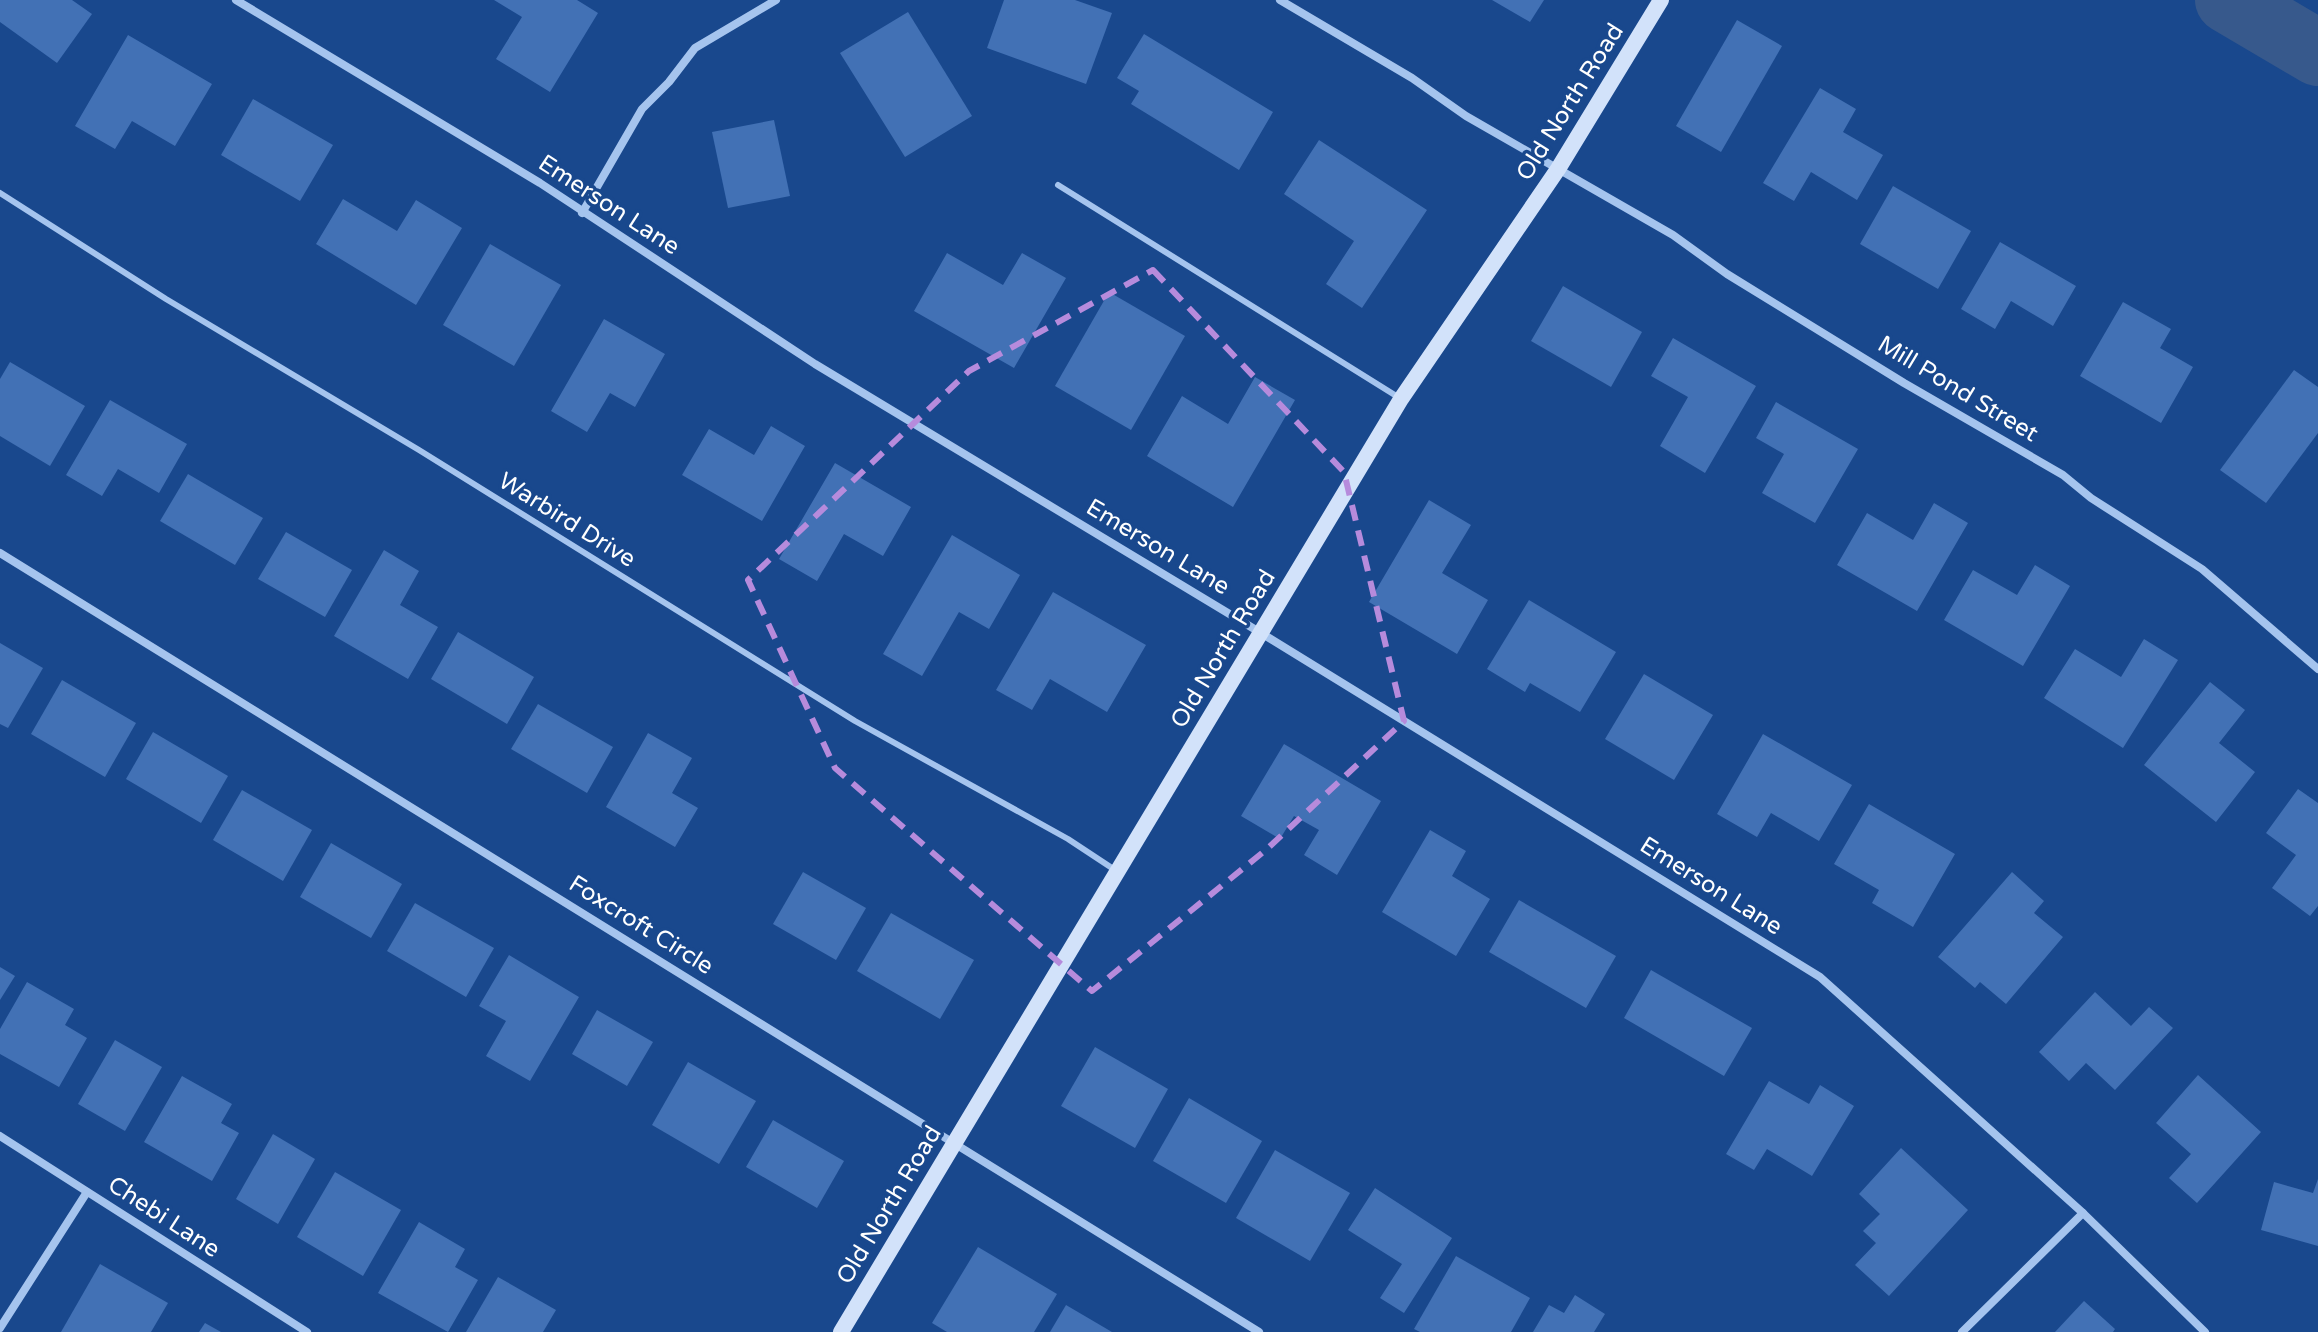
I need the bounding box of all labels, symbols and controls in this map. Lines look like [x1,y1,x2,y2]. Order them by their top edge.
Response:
street label: Old North Road [1510,18,1630,186]
street label: Emerson Lane [533,149,685,261]
street label: Mill Pond Street [1872,330,2044,448]
street label: Warbird Drive [493,466,641,574]
street label: Emerson Lane [1081,493,1235,601]
street label: Old North Road [1164,565,1282,733]
street label: Emerson Lane [1634,831,1788,941]
street label: Foxcroft Circle [563,869,719,981]
street label: Old North Road [830,1121,948,1289]
street label: Chebi Lane [103,1170,225,1264]

